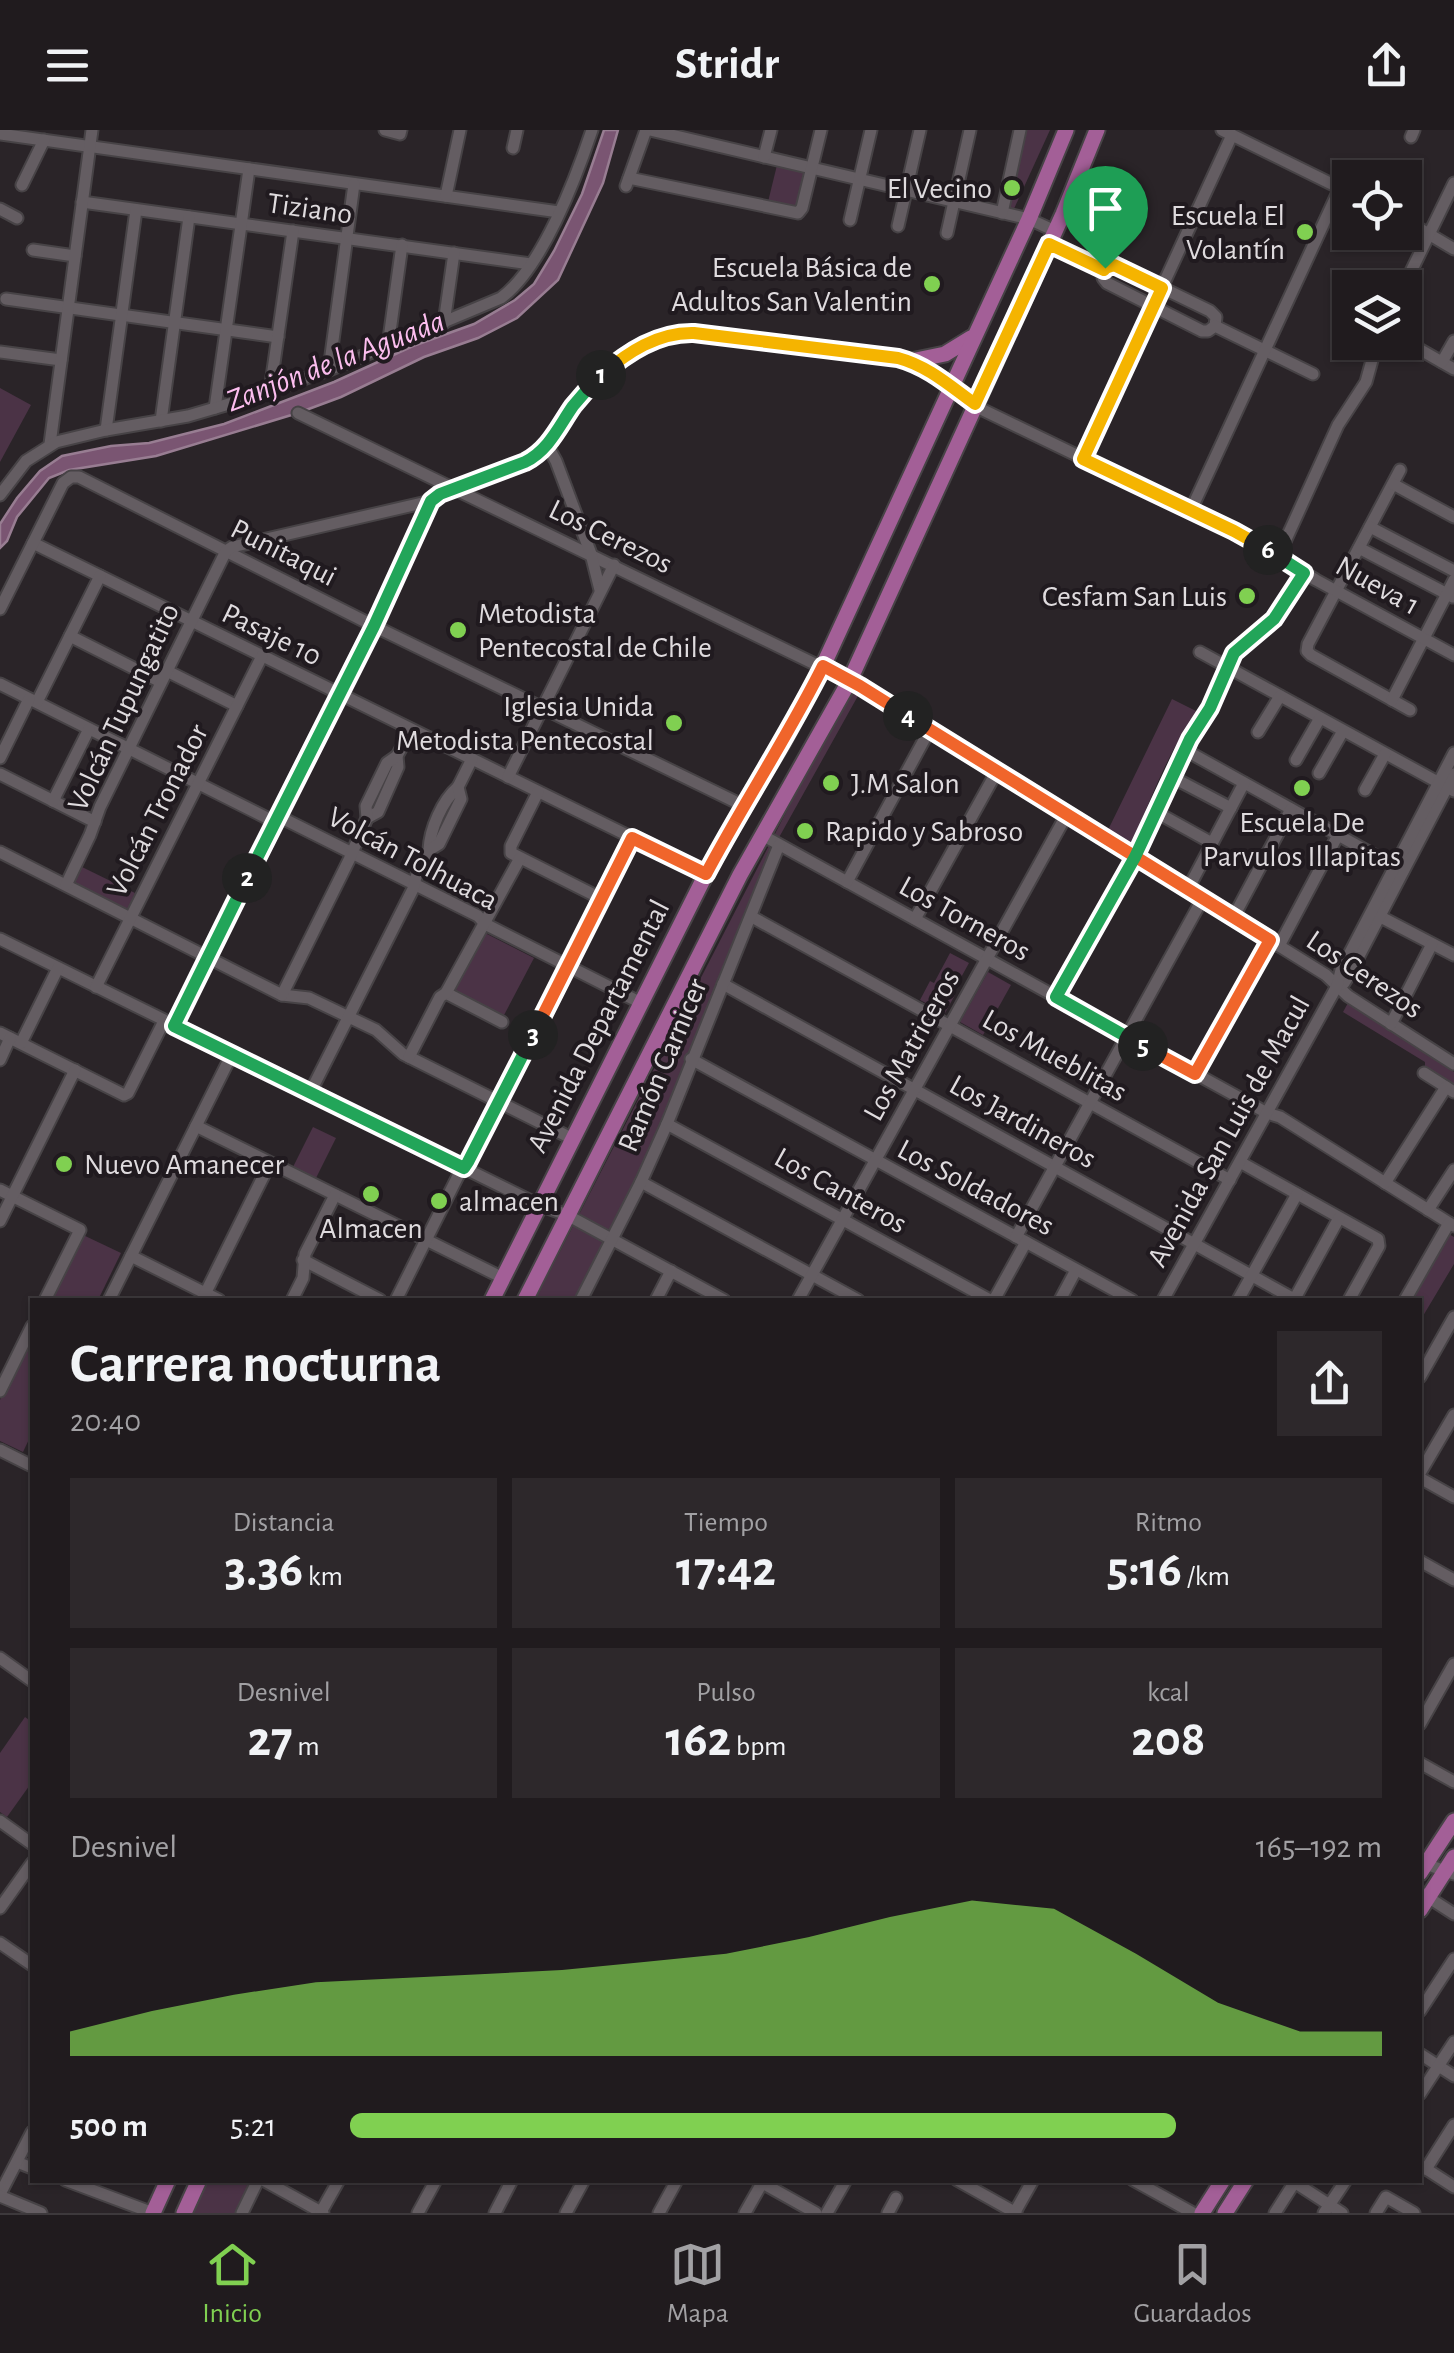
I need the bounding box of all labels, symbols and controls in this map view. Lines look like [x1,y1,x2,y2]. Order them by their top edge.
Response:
icon: menu [40,38,95,93]
icon: share [1359,38,1414,93]
text: Stridr [675,42,779,87]
map controls [1332,160,1422,360]
button: locate [1332,160,1422,250]
pin [1063,166,1148,269]
place label: El Vecino [887,174,992,204]
marker: El Vecino [1001,177,1023,199]
icon: arrive [1078,181,1133,236]
street label: Tiziano [266,188,354,230]
place label: Escuela El Volantín [1171,201,1285,265]
marker: Escuela El Volantín [1294,221,1316,243]
place label: Escuela Básica de Adultos San Valentin [671,253,912,317]
button: layers [1332,270,1422,360]
marker: Escuela Básica de Adultos San Valentin [921,273,943,295]
water label: Zanjón de la Aguada [222,305,449,417]
pin: 1 [576,350,626,400]
text: 1 [596,361,606,389]
street label: Los Cerezos [544,494,677,580]
street label: Punitaqui [226,514,341,592]
pin: 6 [1243,525,1293,575]
text: 6 [1261,536,1275,564]
street label: Nueva 1 [1331,551,1424,621]
place label: Cesfam San Luis [1042,582,1227,612]
marker: Cesfam San Luis [1236,585,1258,607]
street label: Pasaje 10 [217,598,326,672]
street label: Volcán Tupungatito [63,599,185,816]
place label: Metodista Pentecostal de Chile [478,599,712,663]
marker: Metodista Pentecostal de Chile [447,619,469,641]
pin: 4 [883,691,933,741]
place label: Iglesia Unida Metodista Pentecostal [396,692,654,756]
text: 4 [901,702,915,730]
marker: Iglesia Unida Metodista Pentecostal [663,712,685,734]
street label: Volcán Tronador [102,719,214,901]
place label: J.M Salon [851,769,960,799]
marker: J.M Salon [820,772,842,794]
marker: Escuela De Parvulos Illapitas [1291,777,1313,799]
street label: Volcán Tolhuaca [323,802,502,916]
place label: Escuela De Parvulos Illapitas [1203,808,1401,872]
place label: Rapido y Sabroso [825,817,1023,847]
marker: Rapido y Sabroso [794,820,816,842]
pin: 2 [222,853,272,903]
text: 2 [240,864,254,892]
street label: Los Torneros [894,871,1035,967]
street label: Avenida Departamental [522,895,676,1158]
street label: Los Cerezos [1301,925,1428,1024]
street label: Los Matriceros [858,965,966,1126]
street label: Ramón Carnicer [613,974,713,1156]
street label: Avenida San Luis de Macul [1142,991,1316,1272]
street label: Los Mueblitas [977,1004,1132,1108]
pin: 3 [508,1010,558,1060]
text: 3 [527,1021,539,1049]
pin: 5 [1118,1021,1168,1071]
text: 5 [1137,1032,1149,1060]
street label: Los Jardineros [944,1069,1101,1174]
street label: Los Soldadores [892,1134,1059,1242]
street label: Los Canteros [769,1142,912,1239]
place label: Nuevo Amanecer [84,1150,285,1180]
marker: Nuevo Amanecer [53,1153,75,1175]
marker: Almacen [360,1183,382,1205]
place label: almacen [459,1187,559,1217]
marker: almacen [428,1190,450,1212]
place label: Almacen [319,1214,423,1244]
button: share [1277,1331,1382,1436]
text: Carrera nocturna [70,1337,441,1392]
text: 20:40 [70,1405,141,1437]
text: Distancia [233,1509,335,1537]
text: Tiempo [684,1509,768,1537]
text: Ritmo [1135,1509,1202,1537]
text: 3.36 [224,1545,303,1595]
text: 17:42 [676,1545,776,1595]
text: 5:16 [1107,1545,1182,1595]
text: km [303,1563,343,1591]
text: /km [1182,1563,1230,1591]
text: Desnivel [237,1679,331,1707]
text: Pulso [696,1679,756,1707]
text: kcal [1147,1679,1190,1707]
text: 27 [248,1715,293,1765]
text: 162 [665,1715,731,1765]
text: 208 [1131,1715,1205,1765]
text: m [293,1733,320,1761]
text: bpm [731,1733,787,1761]
text: Desnivel [70,1831,177,1863]
text: 165–192 m [1256,1831,1382,1863]
text: 500 m [70,2110,148,2142]
text: 5:21 [230,2110,276,2142]
tab: Inicio [202,2237,262,2331]
tab: Mapa [667,2237,729,2331]
tab: Guardados [1133,2237,1252,2331]

